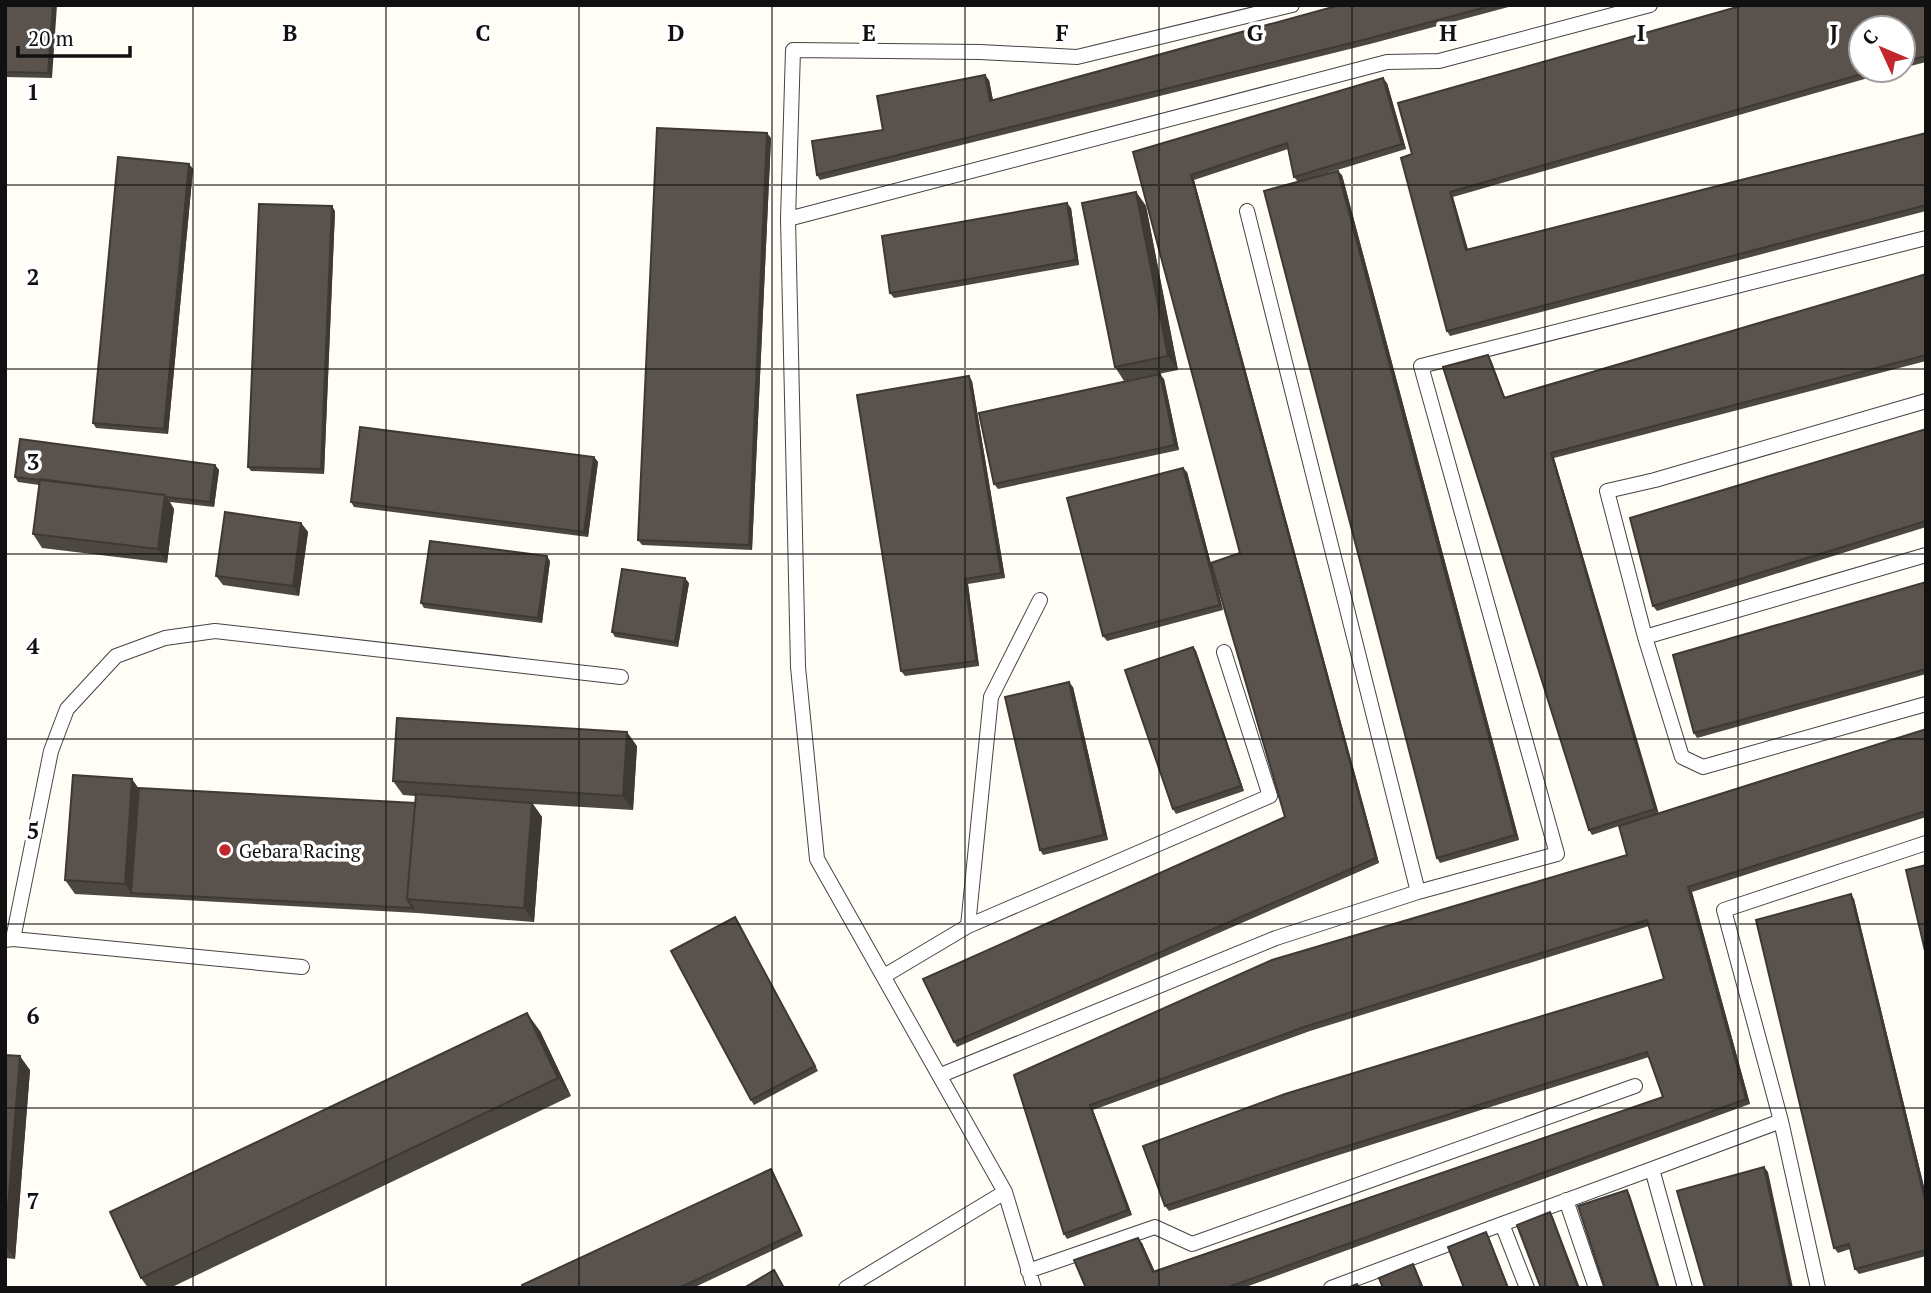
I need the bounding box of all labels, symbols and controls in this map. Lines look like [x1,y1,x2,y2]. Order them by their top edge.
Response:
scale bar [18,14,130,58]
north arrow [1847,14,1917,84]
text: B [283,17,298,48]
text: C [476,17,491,48]
text: D [668,17,685,48]
text: E [862,17,876,48]
text: F [1055,17,1069,48]
text: G [1247,17,1264,48]
text: H [1439,17,1457,48]
text: I [1637,17,1645,48]
text: J [1830,17,1838,48]
text: 20 m [28,24,74,52]
text: С [1856,24,1883,50]
text: 1 [27,76,40,107]
text: 2 [27,261,40,292]
text: 3 [27,446,40,477]
text: 4 [27,630,40,661]
text: 5 [27,815,40,846]
place label: Gebara Racing [239,838,362,863]
marker: Gebara Racing [217,842,233,858]
text: 6 [27,1000,40,1031]
text: 7 [27,1185,40,1216]

